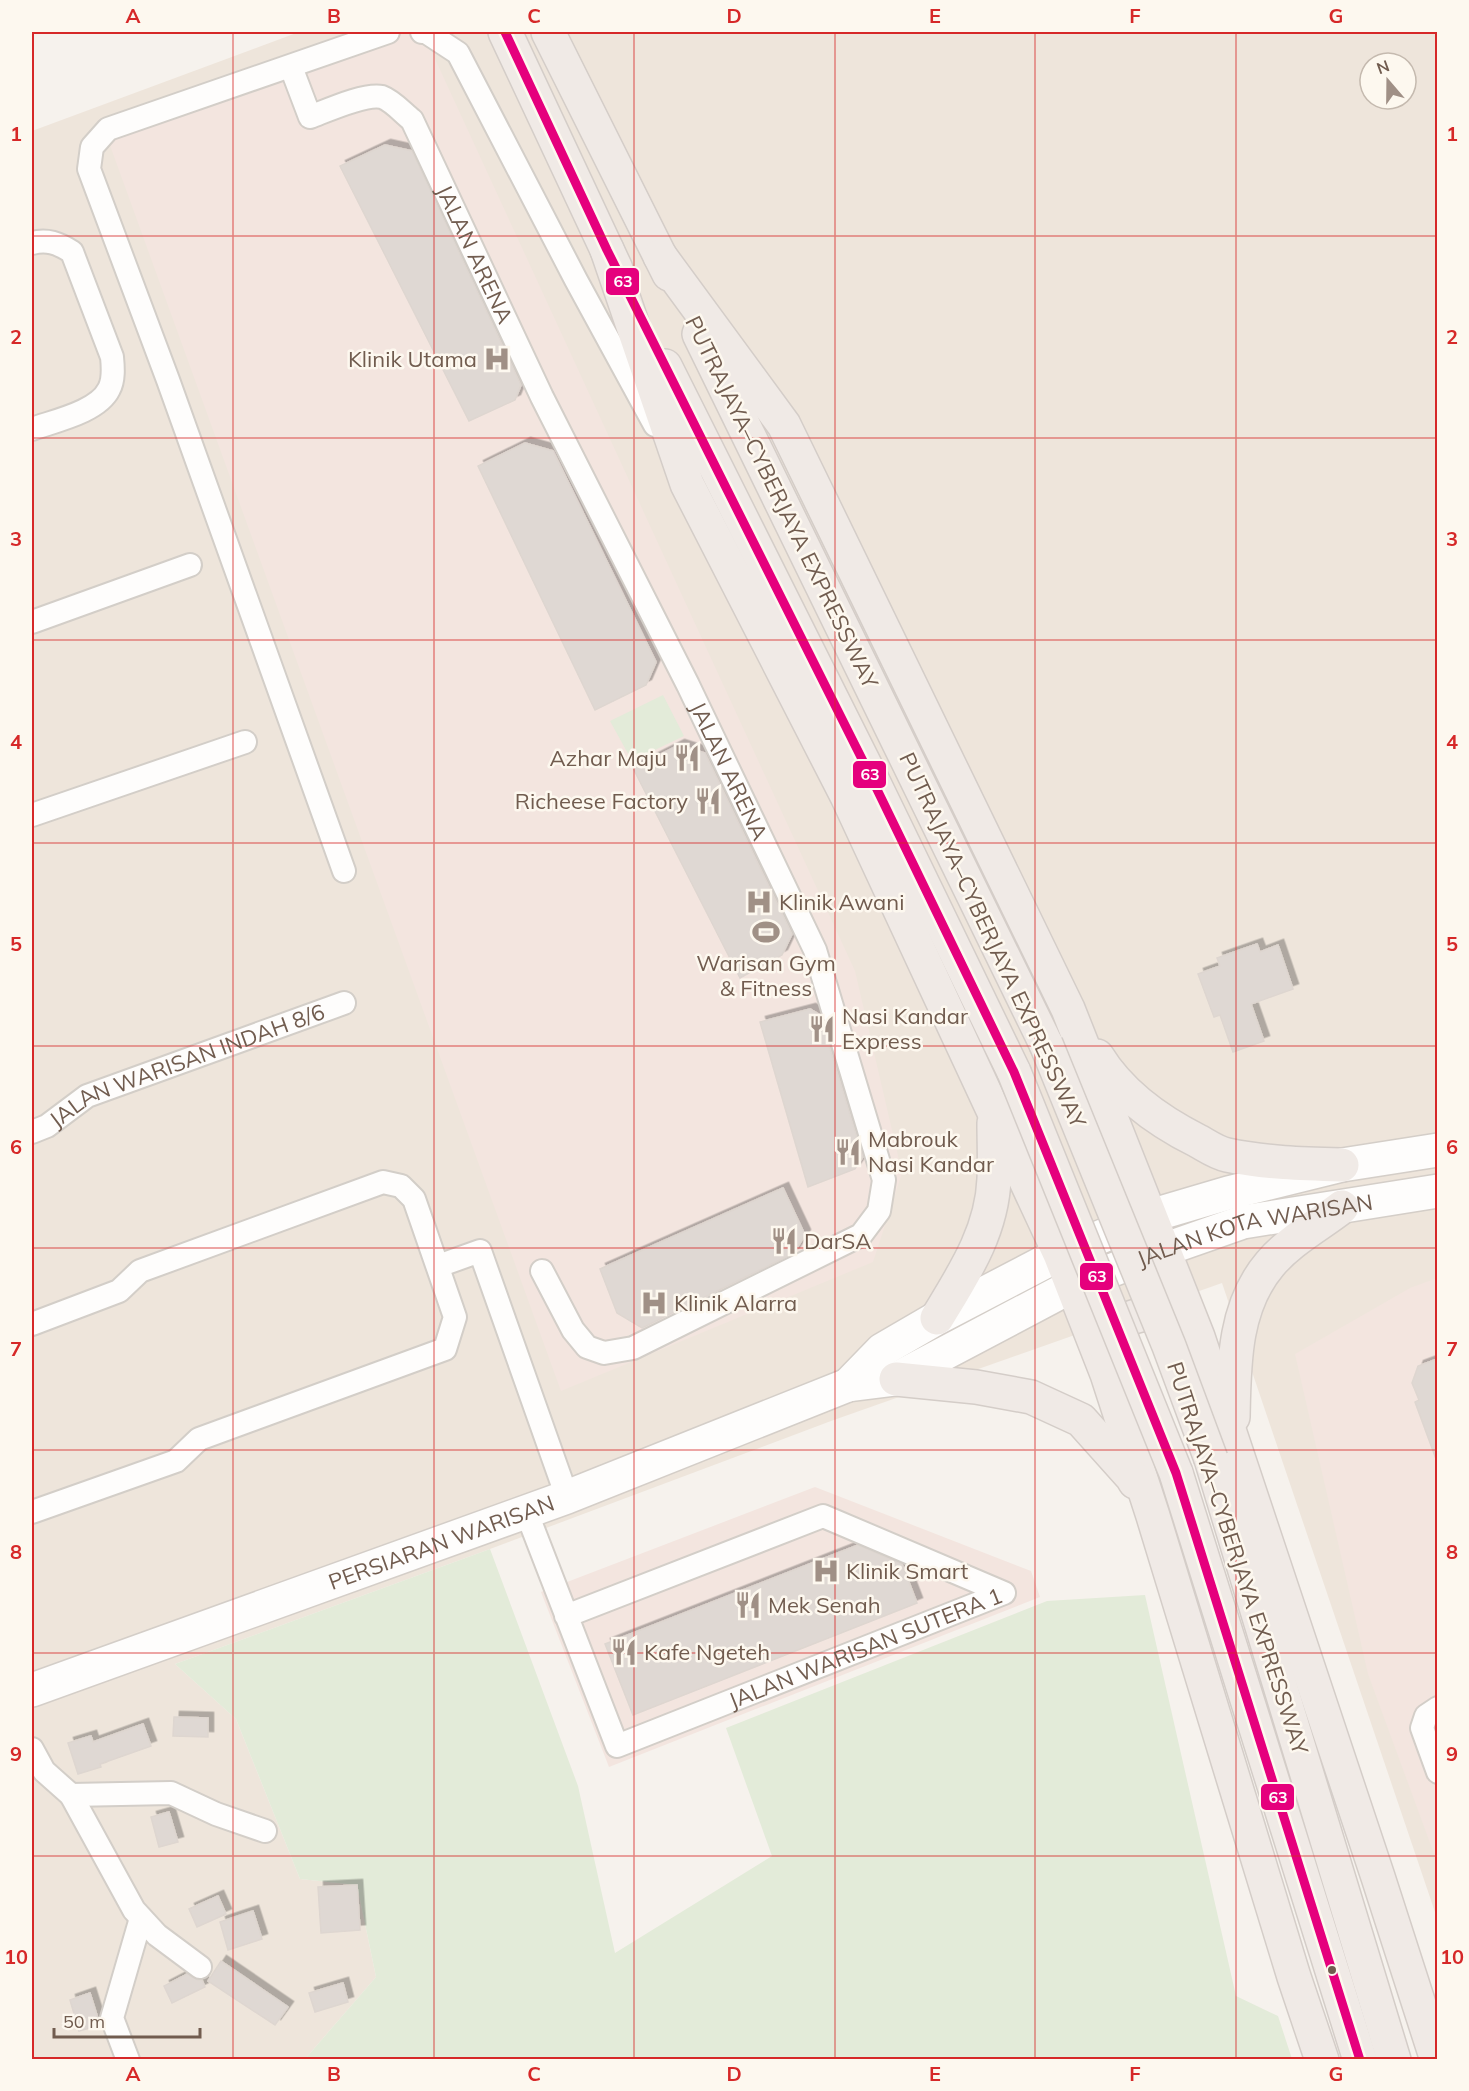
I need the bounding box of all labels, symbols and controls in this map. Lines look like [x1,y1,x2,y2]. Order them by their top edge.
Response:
text: A [126,3,141,28]
text: B [327,3,341,28]
text: C [527,3,541,28]
text: D [726,3,742,28]
text: E [929,3,941,28]
text: F [1129,3,1141,28]
text: G [1329,3,1343,28]
north arrow [1358,51,1418,111]
text: N [1374,55,1392,78]
text: 1 [10,121,22,146]
text: 1 [1446,121,1458,146]
street label: JALAN ARENA [430,180,520,328]
line badge: 63 [605,267,640,296]
text: 63 [613,271,633,291]
street label: PUTRAJAYA–CYBERJAYA EXPRESSWAY [679,311,885,694]
text: 2 [10,324,22,349]
text: 2 [1446,324,1458,349]
hospital icon: Klinik Utama [482,344,512,374]
place label: Klinik Utama [348,345,477,373]
text: 3 [10,526,22,551]
text: 3 [1446,526,1458,551]
street label: JALAN ARENA [684,697,774,845]
text: 4 [10,729,22,754]
text: 4 [1446,729,1458,754]
restaurant icon: Azhar Maju [672,743,702,773]
place label: Azhar Maju [550,744,667,772]
street label: PUTRAJAYA–CYBERJAYA EXPRESSWAY [893,748,1093,1133]
line badge: 63 [852,760,887,789]
text: 63 [860,764,880,784]
restaurant icon: Richeese Factory [693,786,723,816]
place label: Richeese Factory [515,787,688,815]
hospital icon: Klinik Awani [744,887,774,917]
place label: Klinik Awani [779,888,904,916]
sports icon: Warisan Gym & Fitness [751,917,781,947]
text: 5 [10,931,22,956]
text: 5 [1446,931,1458,956]
place label: Warisan Gym & Fitness [696,949,836,1002]
street label: JALAN WARISAN INDAH 8/6 [43,997,328,1134]
place label: Nasi Kandar Express [842,1002,968,1055]
restaurant icon: Nasi Kandar Express [807,1014,837,1044]
place label: Mabrouk Nasi Kandar [868,1125,994,1178]
text: 6 [10,1134,22,1159]
text: 6 [1446,1134,1458,1159]
restaurant icon: Mabrouk Nasi Kandar [833,1137,863,1167]
street label: JALAN KOTA WARISAN [1133,1188,1375,1273]
restaurant icon: DarSA [769,1226,799,1256]
place label: DarSA [804,1227,871,1255]
line badge: 63 [1079,1262,1114,1291]
text: 63 [1087,1266,1107,1286]
hospital icon: Klinik Alarra [639,1288,669,1318]
place label: Klinik Alarra [674,1289,797,1317]
text: 7 [10,1336,22,1361]
text: 7 [1446,1336,1458,1361]
street label: PUTRAJAYA–CYBERJAYA EXPRESSWAY [1161,1358,1315,1758]
street label: PERSIARAN WARISAN [324,1489,558,1596]
text: 8 [10,1539,22,1564]
text: 8 [1446,1539,1458,1564]
hospital icon: Klinik Smart [811,1556,841,1586]
place label: Klinik Smart [846,1557,968,1585]
street label: JALAN WARISAN SUTERA 1 [724,1581,1006,1715]
restaurant icon: Mek Senah [733,1590,763,1620]
place label: Mek Senah [768,1591,881,1619]
restaurant icon: Kafe Ngeteh [609,1637,639,1667]
place label: Kafe Ngeteh [644,1638,770,1666]
text: 9 [10,1741,22,1766]
text: 9 [1446,1741,1458,1766]
line badge: 63 [1260,1783,1295,1811]
text: 63 [1268,1787,1288,1807]
text: 10 [4,1944,28,1969]
text: 10 [1440,1944,1464,1969]
unlabelled marker [1326,1964,1338,1976]
scale bar [54,2001,200,2039]
text: 50 m [63,2010,105,2033]
text: A [126,2061,141,2086]
text: B [327,2061,341,2086]
text: C [527,2061,541,2086]
text: D [726,2061,742,2086]
text: E [929,2061,941,2086]
text: F [1129,2061,1141,2086]
text: G [1329,2061,1343,2086]

